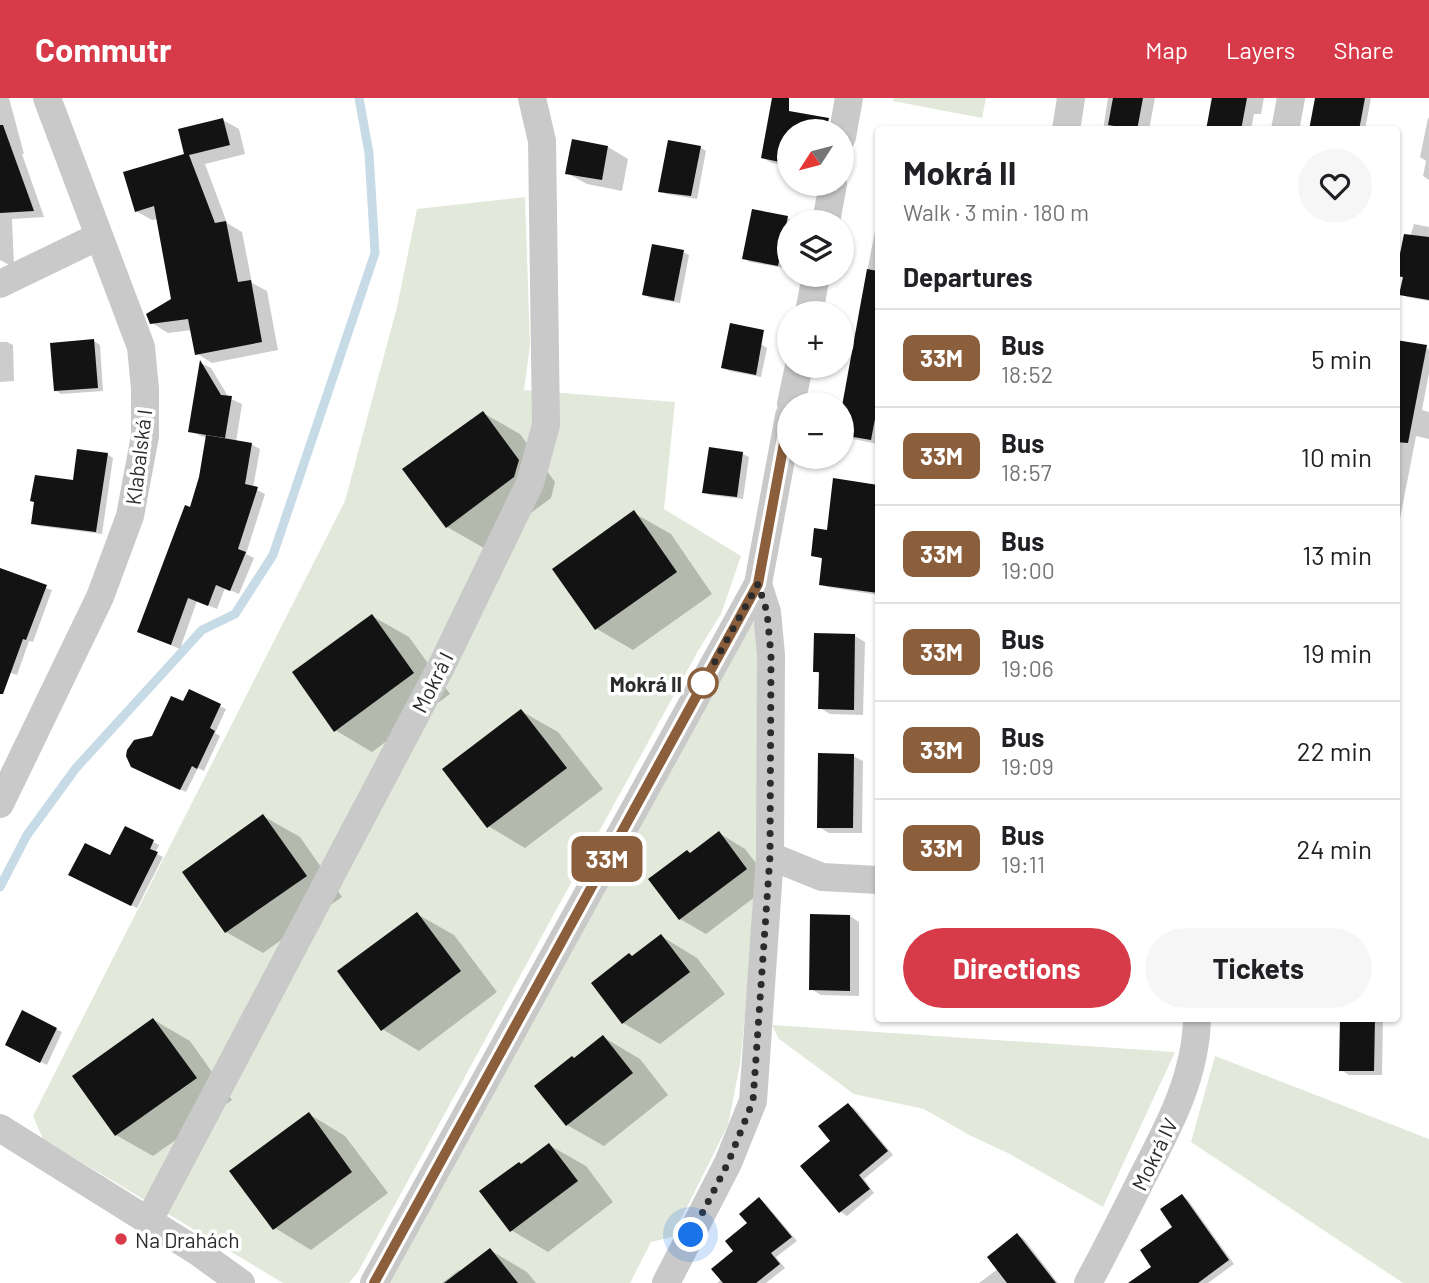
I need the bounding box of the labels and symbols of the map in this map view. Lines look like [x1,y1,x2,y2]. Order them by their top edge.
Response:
north arrow [777,119,854,196]
street label: Klabalská I [120,408,156,506]
street label: Mokrá I [406,647,458,717]
marker: Mokrá II [688,668,718,698]
place label: Mokrá II [610,671,682,696]
line badge: 33M [567,836,647,882]
street label: Mokrá IV [1126,1114,1182,1194]
your location [673,1217,708,1252]
place label: Na Drahách [135,1227,240,1252]
marker: Na Drahách [113,1231,129,1247]

